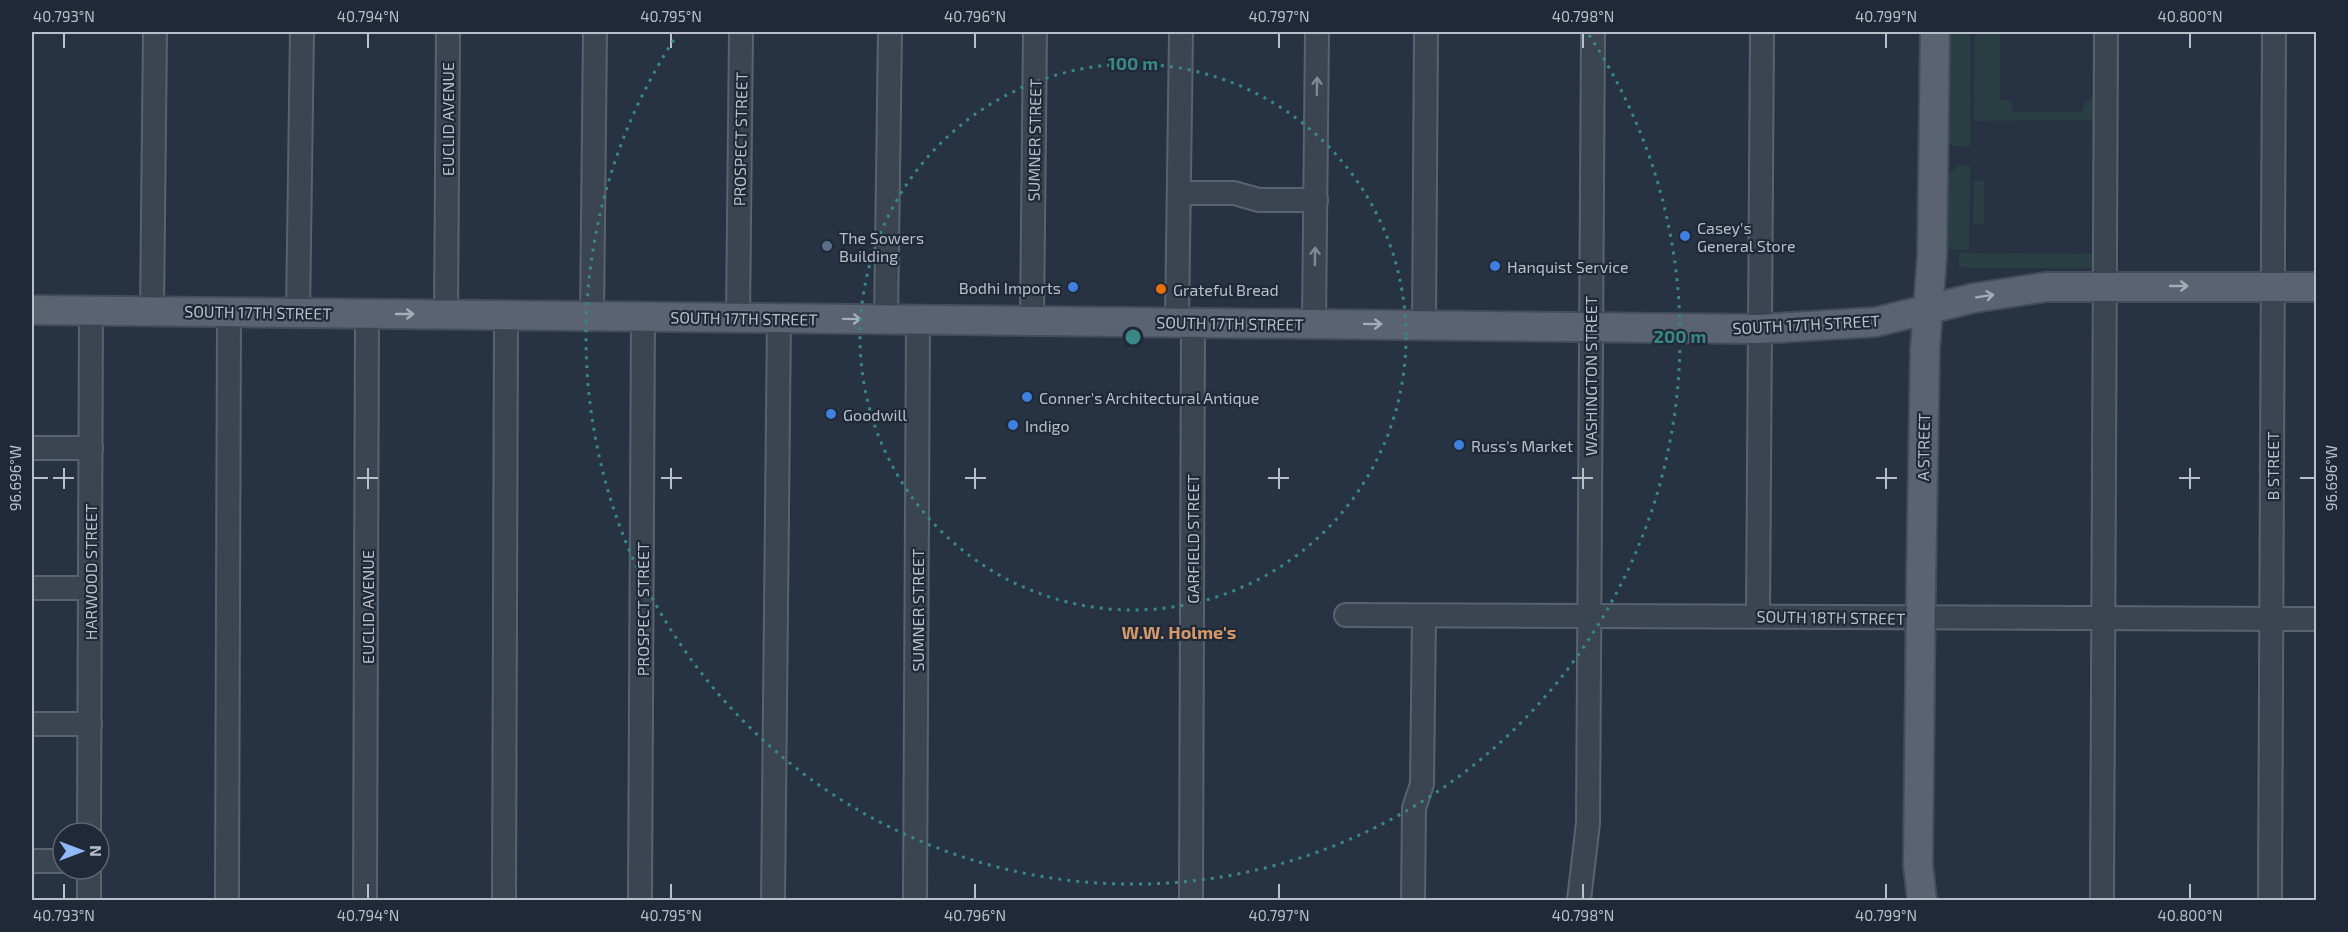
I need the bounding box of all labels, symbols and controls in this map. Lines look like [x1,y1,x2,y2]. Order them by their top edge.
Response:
text: 40.793°N [33,7,95,25]
text: 40.794°N [337,7,399,25]
text: 40.795°N [640,7,702,25]
text: 40.796°N [944,7,1006,25]
text: 40.797°N [1248,7,1310,25]
text: 40.798°N [1552,7,1614,25]
text: 40.799°N [1855,7,1917,25]
text: 40.800°N [2158,7,2222,25]
text: 100 m [1108,52,1158,74]
street label: EUCLID AVENUE [438,62,457,176]
street label: PROSPECT STREET [729,72,751,206]
one-way arrow [1311,77,1323,97]
street label: SUMNER STREET [1023,78,1045,202]
place label: Casey's General Store [1697,218,1796,255]
place label: The Sowers Building [839,228,924,265]
marker: Casey's General Store [1678,229,1692,243]
marker: The Sowers Building [820,239,834,253]
one-way arrow [1309,247,1321,267]
place label: Hanquist Service [1507,257,1629,276]
marker: Hanquist Service [1488,259,1502,273]
place label: Bodhi Imports [959,278,1061,297]
marker: Bodhi Imports [1066,280,1080,294]
place label: Grateful Bread [1173,280,1279,299]
one-way arrow [2169,280,2189,292]
marker: Grateful Bread [1154,282,1168,296]
one-way arrow [1974,290,1994,301]
street label: WASHINGTON STREET [1581,296,1600,456]
street label: SOUTH 17TH STREET [184,301,332,323]
street label: SOUTH 17TH STREET [670,307,818,329]
one-way arrow [394,308,414,320]
street label: SOUTH 17TH STREET [1732,311,1880,337]
street label: SOUTH 17TH STREET [1156,312,1304,334]
one-way arrow [841,313,861,325]
one-way arrow [1362,318,1382,330]
text: 200 m [1654,325,1706,347]
centre of rings [1123,327,1143,347]
place label: Conner's Architectural Antique [1039,388,1259,407]
marker: Conner's Architectural Antique [1020,390,1034,404]
place label: Goodwill [843,405,907,424]
marker: Goodwill [824,407,838,421]
street label: A STREET [1913,413,1933,481]
place label: Indigo [1025,416,1070,435]
marker: Indigo [1006,418,1020,432]
street label: B STREET [2263,432,2282,500]
place label: Russ's Market [1471,436,1573,455]
marker: Russ's Market [1452,438,1466,452]
text: 96.696°W [6,445,24,511]
text: 96.696°W [2322,445,2340,511]
street label: GARFIELD STREET [1183,474,1202,604]
street label: HARWOOD STREET [81,504,100,640]
street label: PROSPECT STREET [633,542,652,676]
street label: SUMNER STREET [908,549,927,671]
street label: EUCLID AVENUE [358,550,377,664]
street label: SOUTH 18TH STREET [1756,606,1906,628]
district label: W.W. Holme's [1122,621,1236,643]
north arrow [51,821,111,881]
text: N [87,845,106,857]
text: 40.793°N [33,906,95,924]
text: 40.794°N [337,906,399,924]
text: 40.795°N [640,906,702,924]
text: 40.796°N [944,906,1006,924]
text: 40.797°N [1248,906,1310,924]
text: 40.798°N [1552,906,1614,924]
text: 40.799°N [1855,906,1917,924]
text: 40.800°N [2158,906,2222,924]

